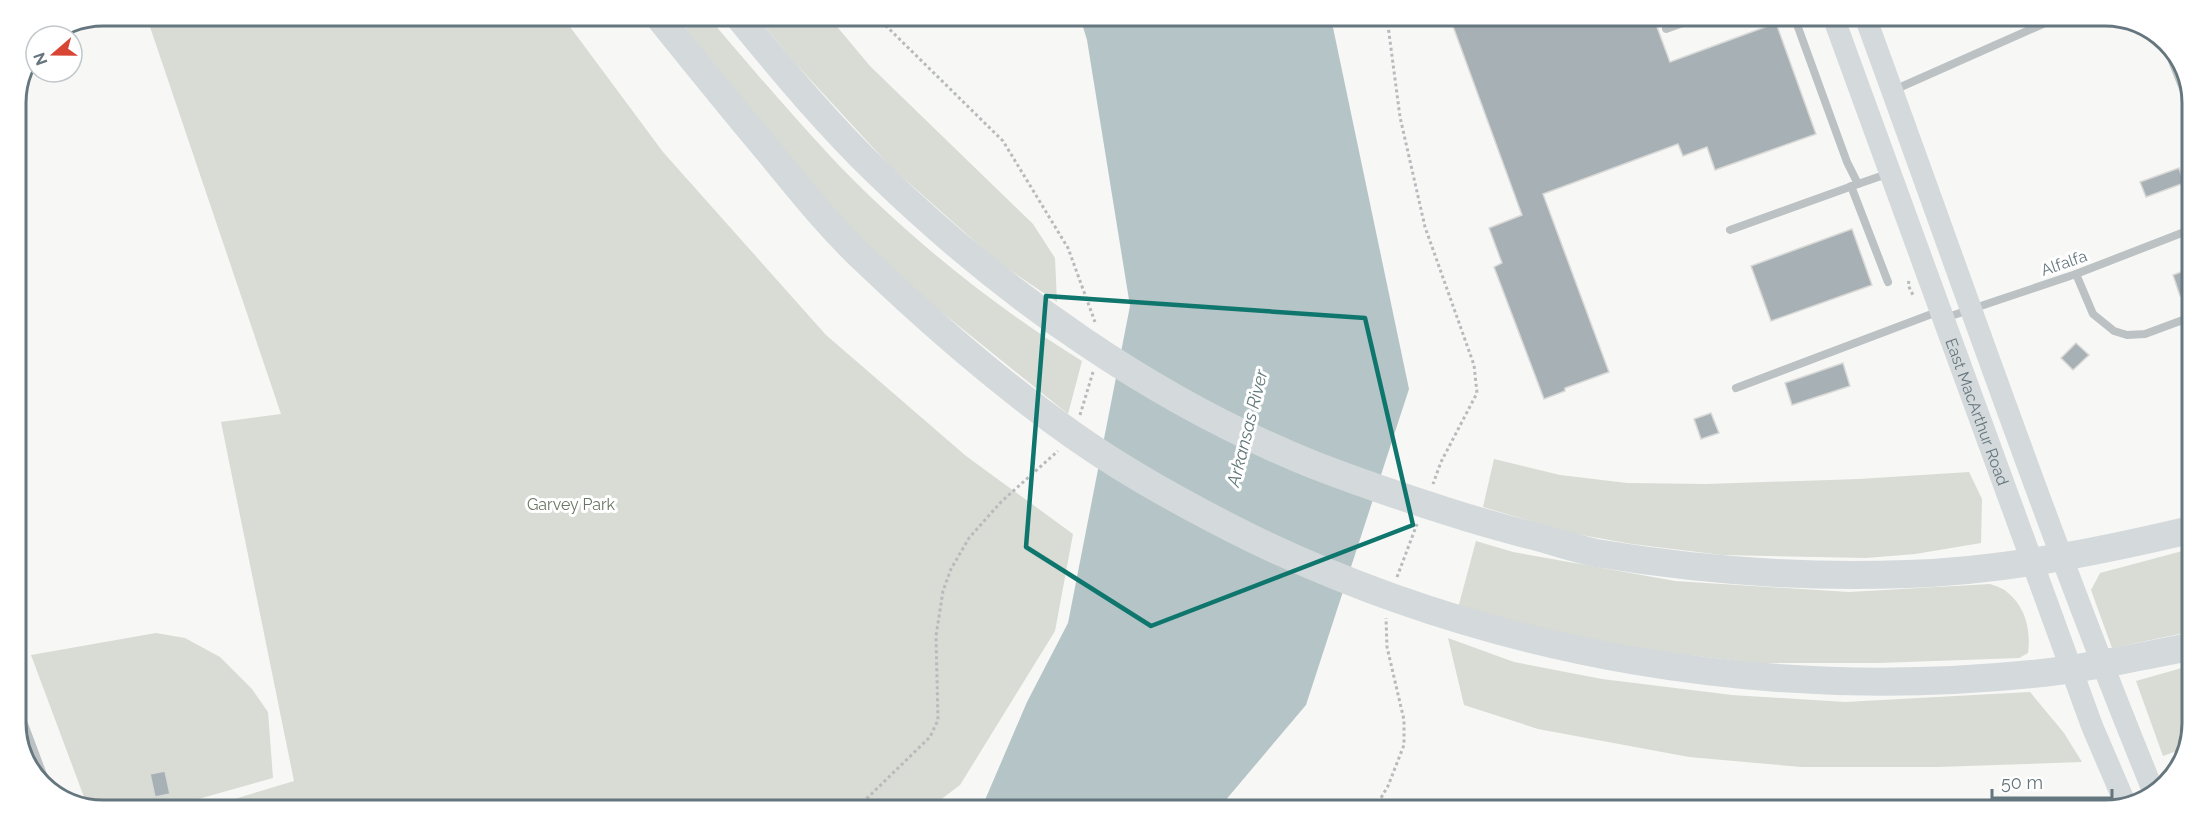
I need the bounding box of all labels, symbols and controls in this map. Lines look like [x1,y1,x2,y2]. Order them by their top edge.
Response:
north arrow [24,24,84,84]
text: N [29,50,51,68]
street label: Alfalfa [2038,246,2090,280]
street label: East MacArthur Road [1942,335,2013,488]
water label: Arkansas River [1222,367,1272,490]
park label: Garvey Park [527,495,616,514]
scale bar [1992,762,2112,800]
text: 50 m [2001,772,2043,793]

